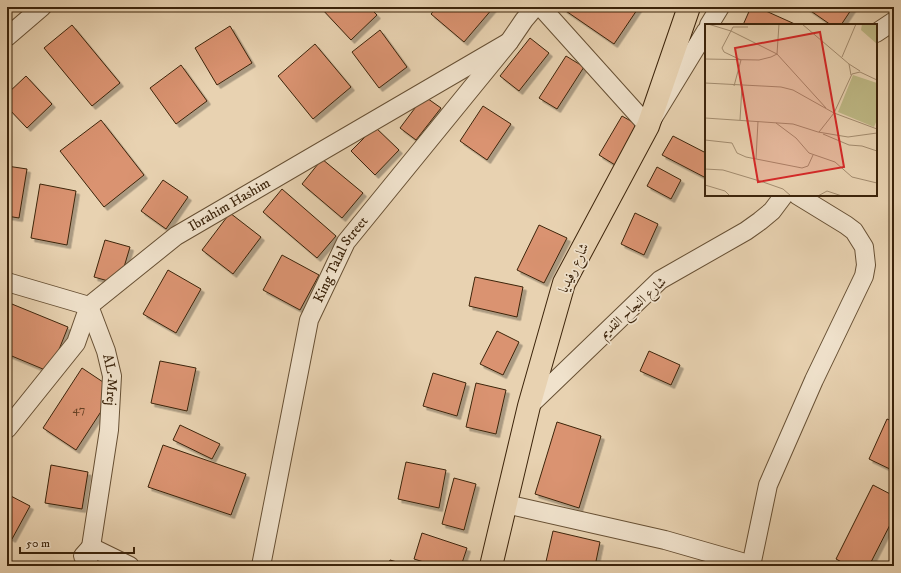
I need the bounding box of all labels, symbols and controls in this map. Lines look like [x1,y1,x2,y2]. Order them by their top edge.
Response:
inset map [705,24,877,196]
street label: Ibrahim Hashim [185,174,274,236]
street label: King Talal Street [309,212,372,306]
street label: شارع رفيديا [555,240,595,297]
street label: شارع النجاح القديم [595,273,673,345]
street label: AL-Mrej [98,352,121,406]
house number: 47 [73,402,85,417]
scale bar [20,529,134,555]
text: 50 m [26,536,50,551]

